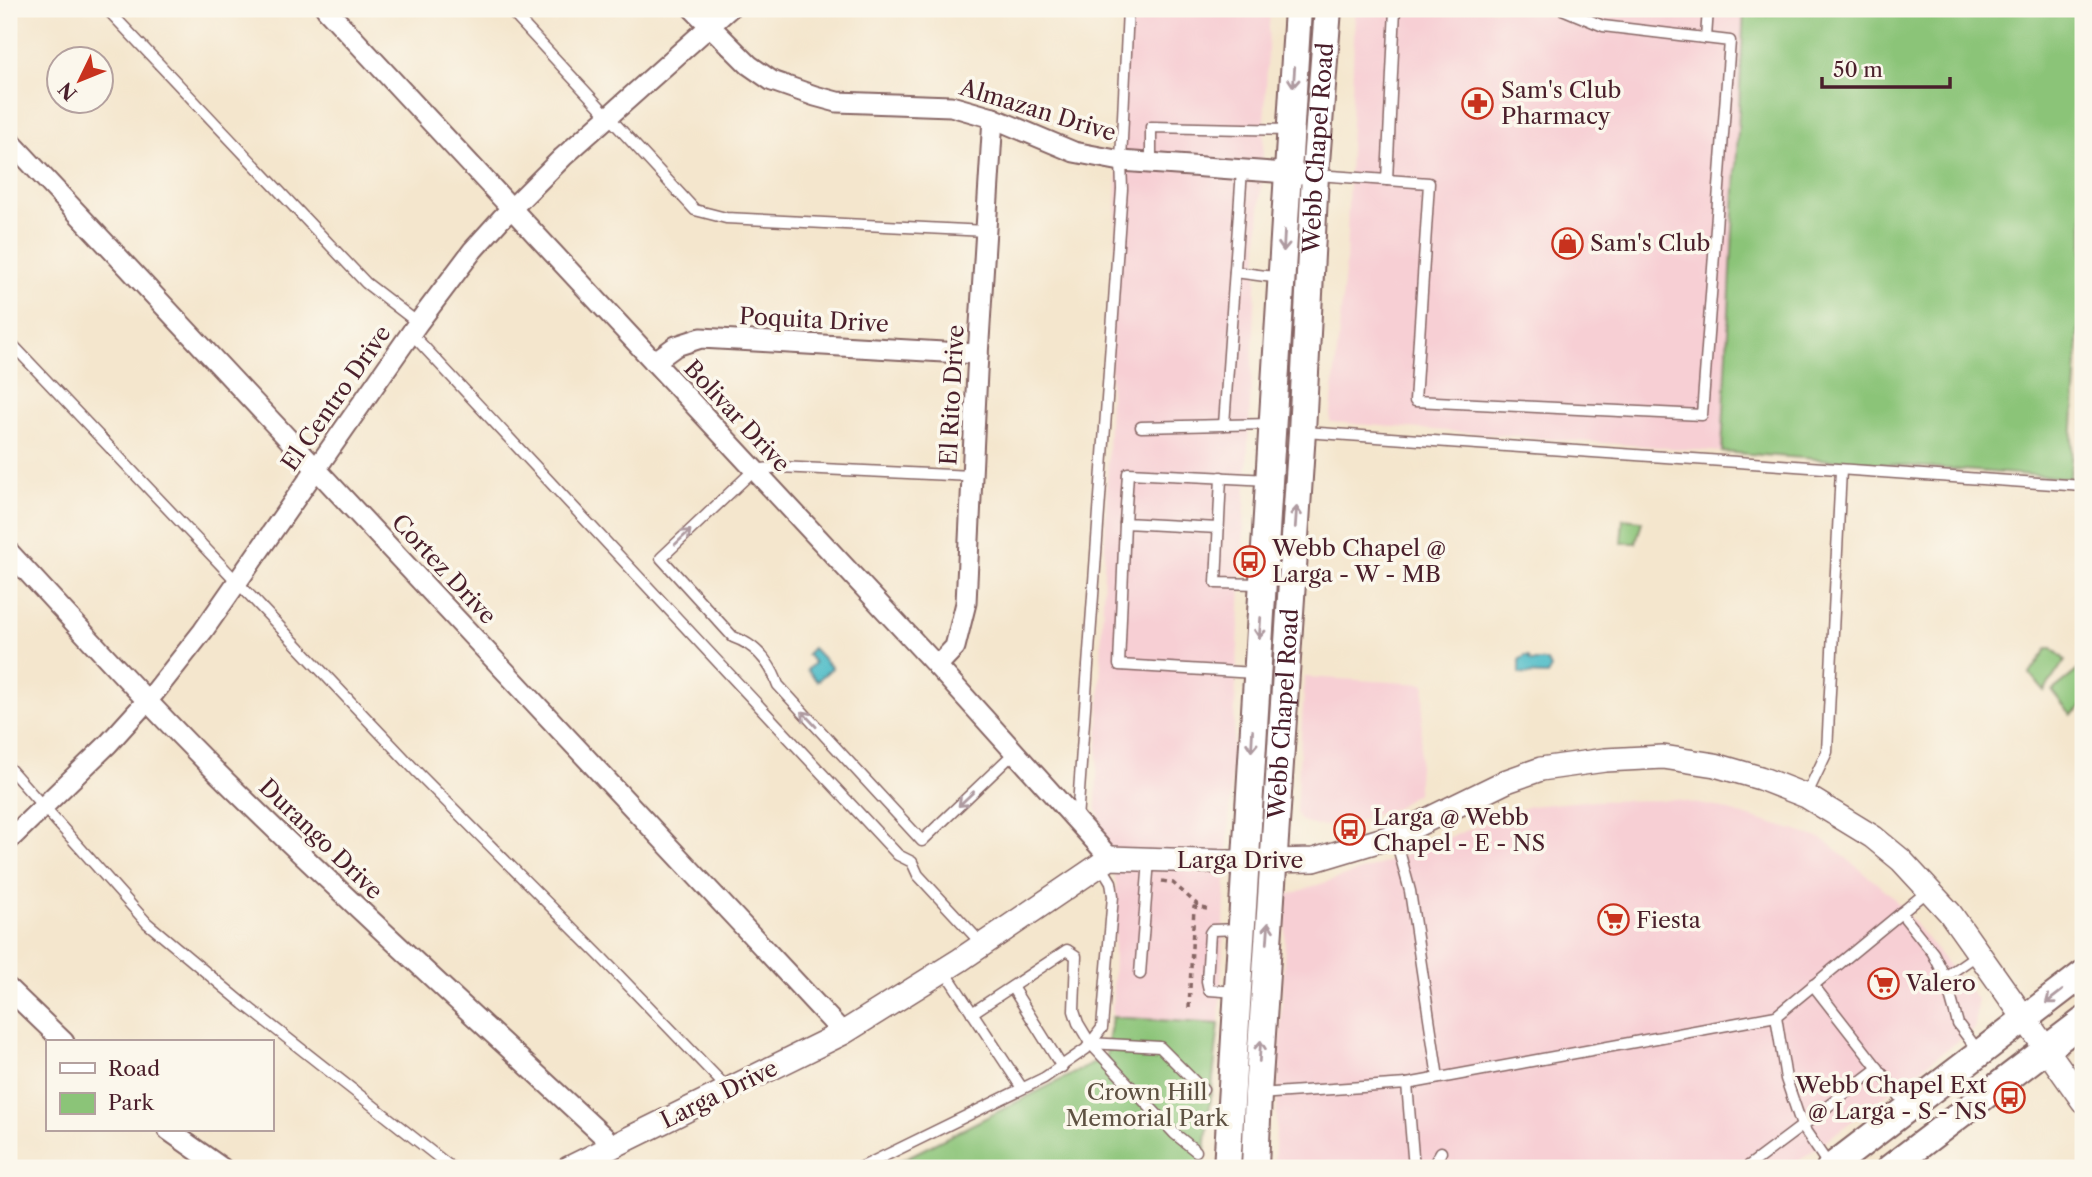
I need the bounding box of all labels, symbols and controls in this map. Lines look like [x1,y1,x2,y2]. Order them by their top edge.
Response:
street label: Webb Chapel Road [1297,42,1339,255]
north arrow [46,46,116,116]
scale bar [1822,46,1950,90]
text: 50 m [1833,57,1883,82]
one-way arrow [1287,65,1300,88]
street label: Almazan Drive [956,73,1119,147]
place label: Sam's Club Pharmacy [1501,76,1621,130]
text: N [54,77,82,105]
pharmacy icon: Sam's Club Pharmacy [1461,86,1495,120]
shop icon: Sam's Club [1550,226,1584,260]
place label: Sam's Club [1590,229,1710,257]
one-way arrow [1277,230,1290,252]
street label: Poquita Drive [739,302,889,338]
street label: El Centro Drive [275,320,397,476]
street label: El Rito Drive [934,324,970,466]
street label: Bolivar Drive [678,354,796,478]
one-way arrow [1290,506,1303,528]
street label: Cortez Drive [386,508,502,630]
one-way arrow [674,529,691,546]
place label: Webb Chapel @ Larga - W - MB [1271,534,1446,588]
bus stop icon: Webb Chapel @ Larga - W - MB [1232,544,1266,578]
street label: Webb Chapel Road [1262,608,1304,821]
one-way arrow [1253,617,1266,640]
one-way arrow [800,711,817,728]
one-way arrow [1245,729,1258,752]
street label: Durango Drive [253,773,389,905]
one-way arrow [957,790,974,807]
place label: Larga @ Webb Chapel - E - NS [1373,803,1545,857]
bus stop icon: Larga @ Webb Chapel - E - NS [1333,813,1367,847]
street label: Larga Drive [1177,846,1303,874]
supermarket icon: Fiesta [1596,903,1630,937]
place label: Fiesta [1636,906,1702,934]
one-way arrow [1262,923,1275,945]
supermarket icon: Valero [1866,966,1900,1000]
place label: Valero [1905,969,1976,997]
one-way arrow [2046,989,2064,1004]
legend [46,1040,273,1132]
one-way arrow [1254,1040,1267,1063]
street label: Larga Drive [656,1054,782,1134]
text: Road [108,1056,160,1081]
place label: Webb Chapel Ext @ Larga - S - NS [1794,1071,1987,1125]
park label: Crown Hill Memorial Park [1066,1078,1230,1132]
bus stop icon: Webb Chapel Ext @ Larga - S - NS [1993,1081,2027,1115]
text: Park [108,1090,154,1115]

